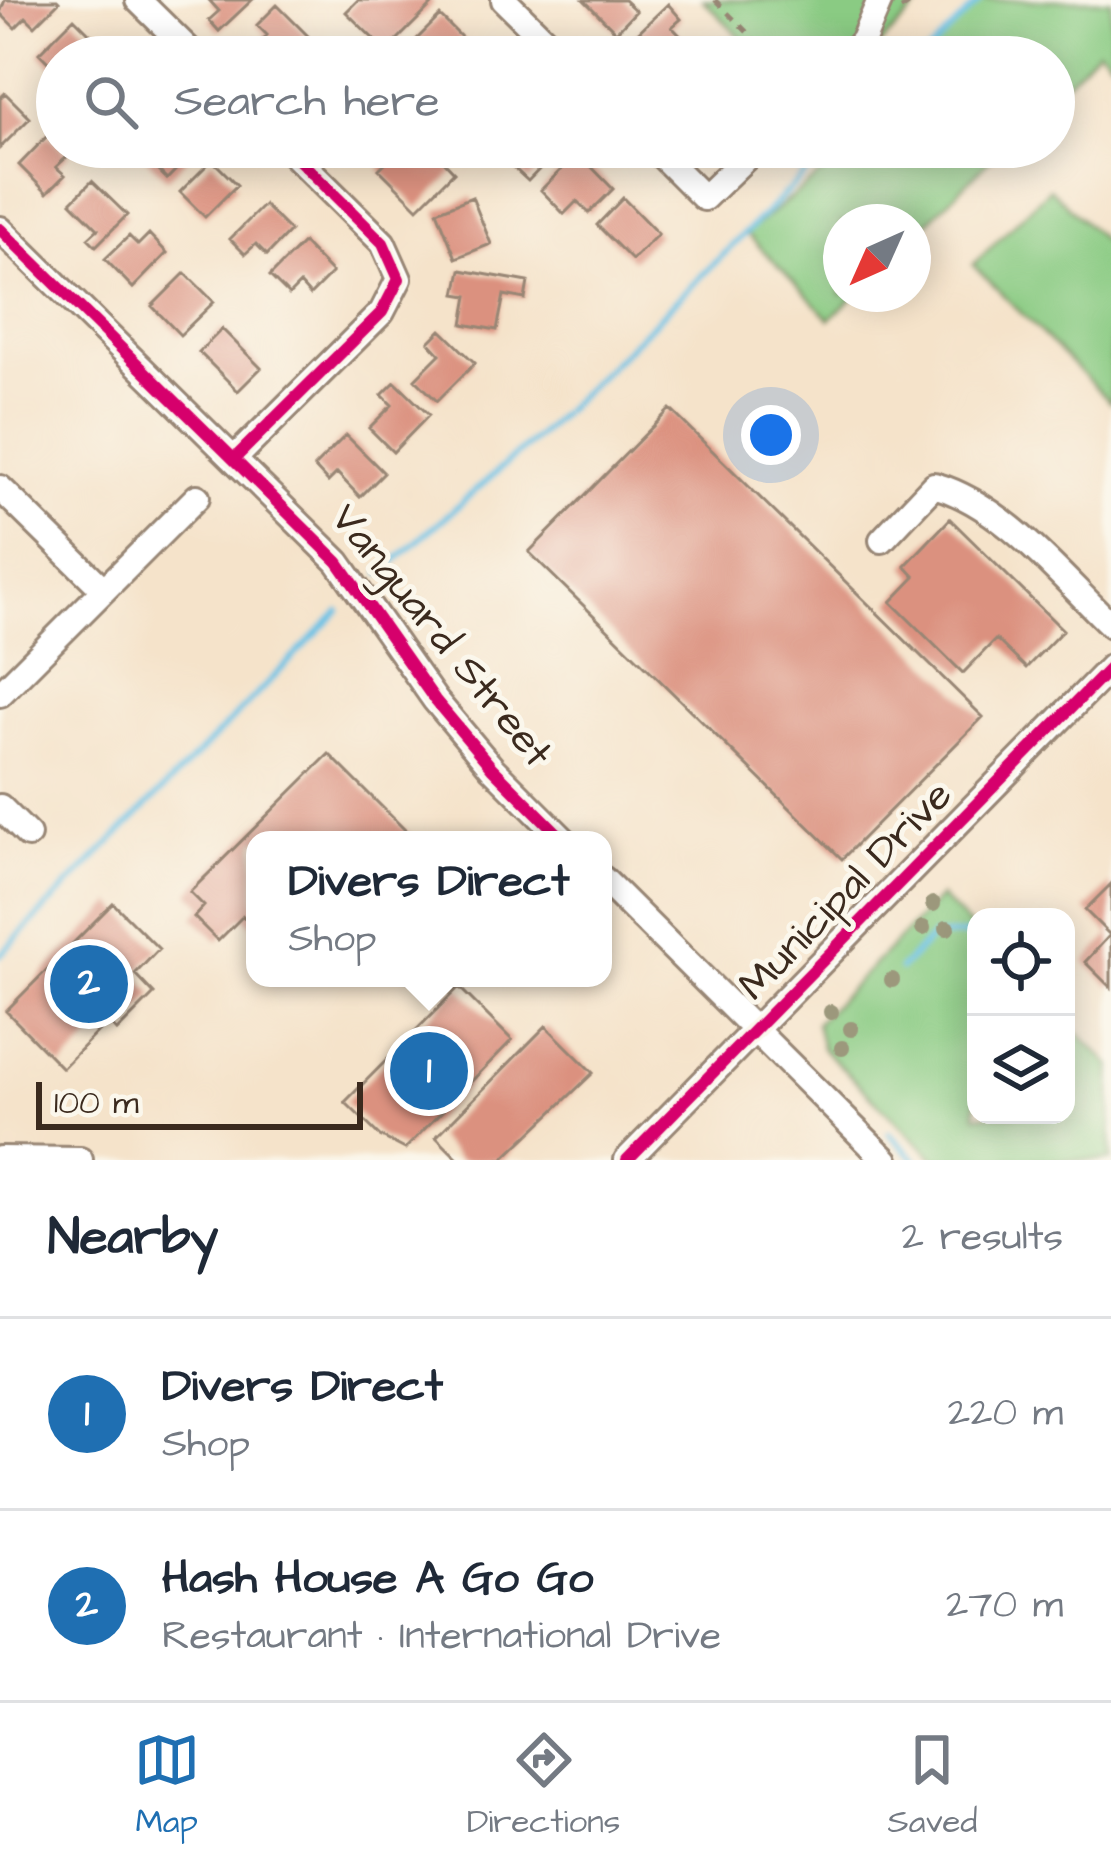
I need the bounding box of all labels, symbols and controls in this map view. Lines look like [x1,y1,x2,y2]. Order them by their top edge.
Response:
search box [36,36,1075,168]
icon: search [78,69,144,135]
text: Search here [174,71,440,133]
north arrow [823,204,931,312]
your location [741,405,801,465]
street label: Vanguard Street [316,492,566,780]
street label: Municipal Drive [726,768,966,1014]
popup [246,831,612,987]
text: Divers Direct [289,851,569,913]
map controls [967,908,1075,1124]
button: locate [967,908,1075,1016]
text: Shop [289,913,377,967]
pin: 2 [50,939,128,1029]
button: layers [967,1016,1075,1124]
pin: 1 [390,1026,468,1116]
scale bar [36,1076,363,1129]
text: 100 m [54,1080,139,1126]
text: Nearby [48,1203,218,1274]
text: 2 results [902,1211,1063,1265]
text: Divers Direct [162,1356,443,1418]
text: 1 [85,1387,90,1441]
text: 220 m [948,1387,1063,1441]
text: Shop [162,1418,250,1472]
text: Hash House A Go Go [162,1548,593,1610]
text: 2 [76,1579,98,1633]
text: 270 m [946,1579,1063,1633]
text: Restaurant · International Drive [162,1610,721,1664]
tab: Map [134,1727,200,1845]
tab: Directions [467,1727,620,1845]
tab: Saved [887,1727,977,1845]

